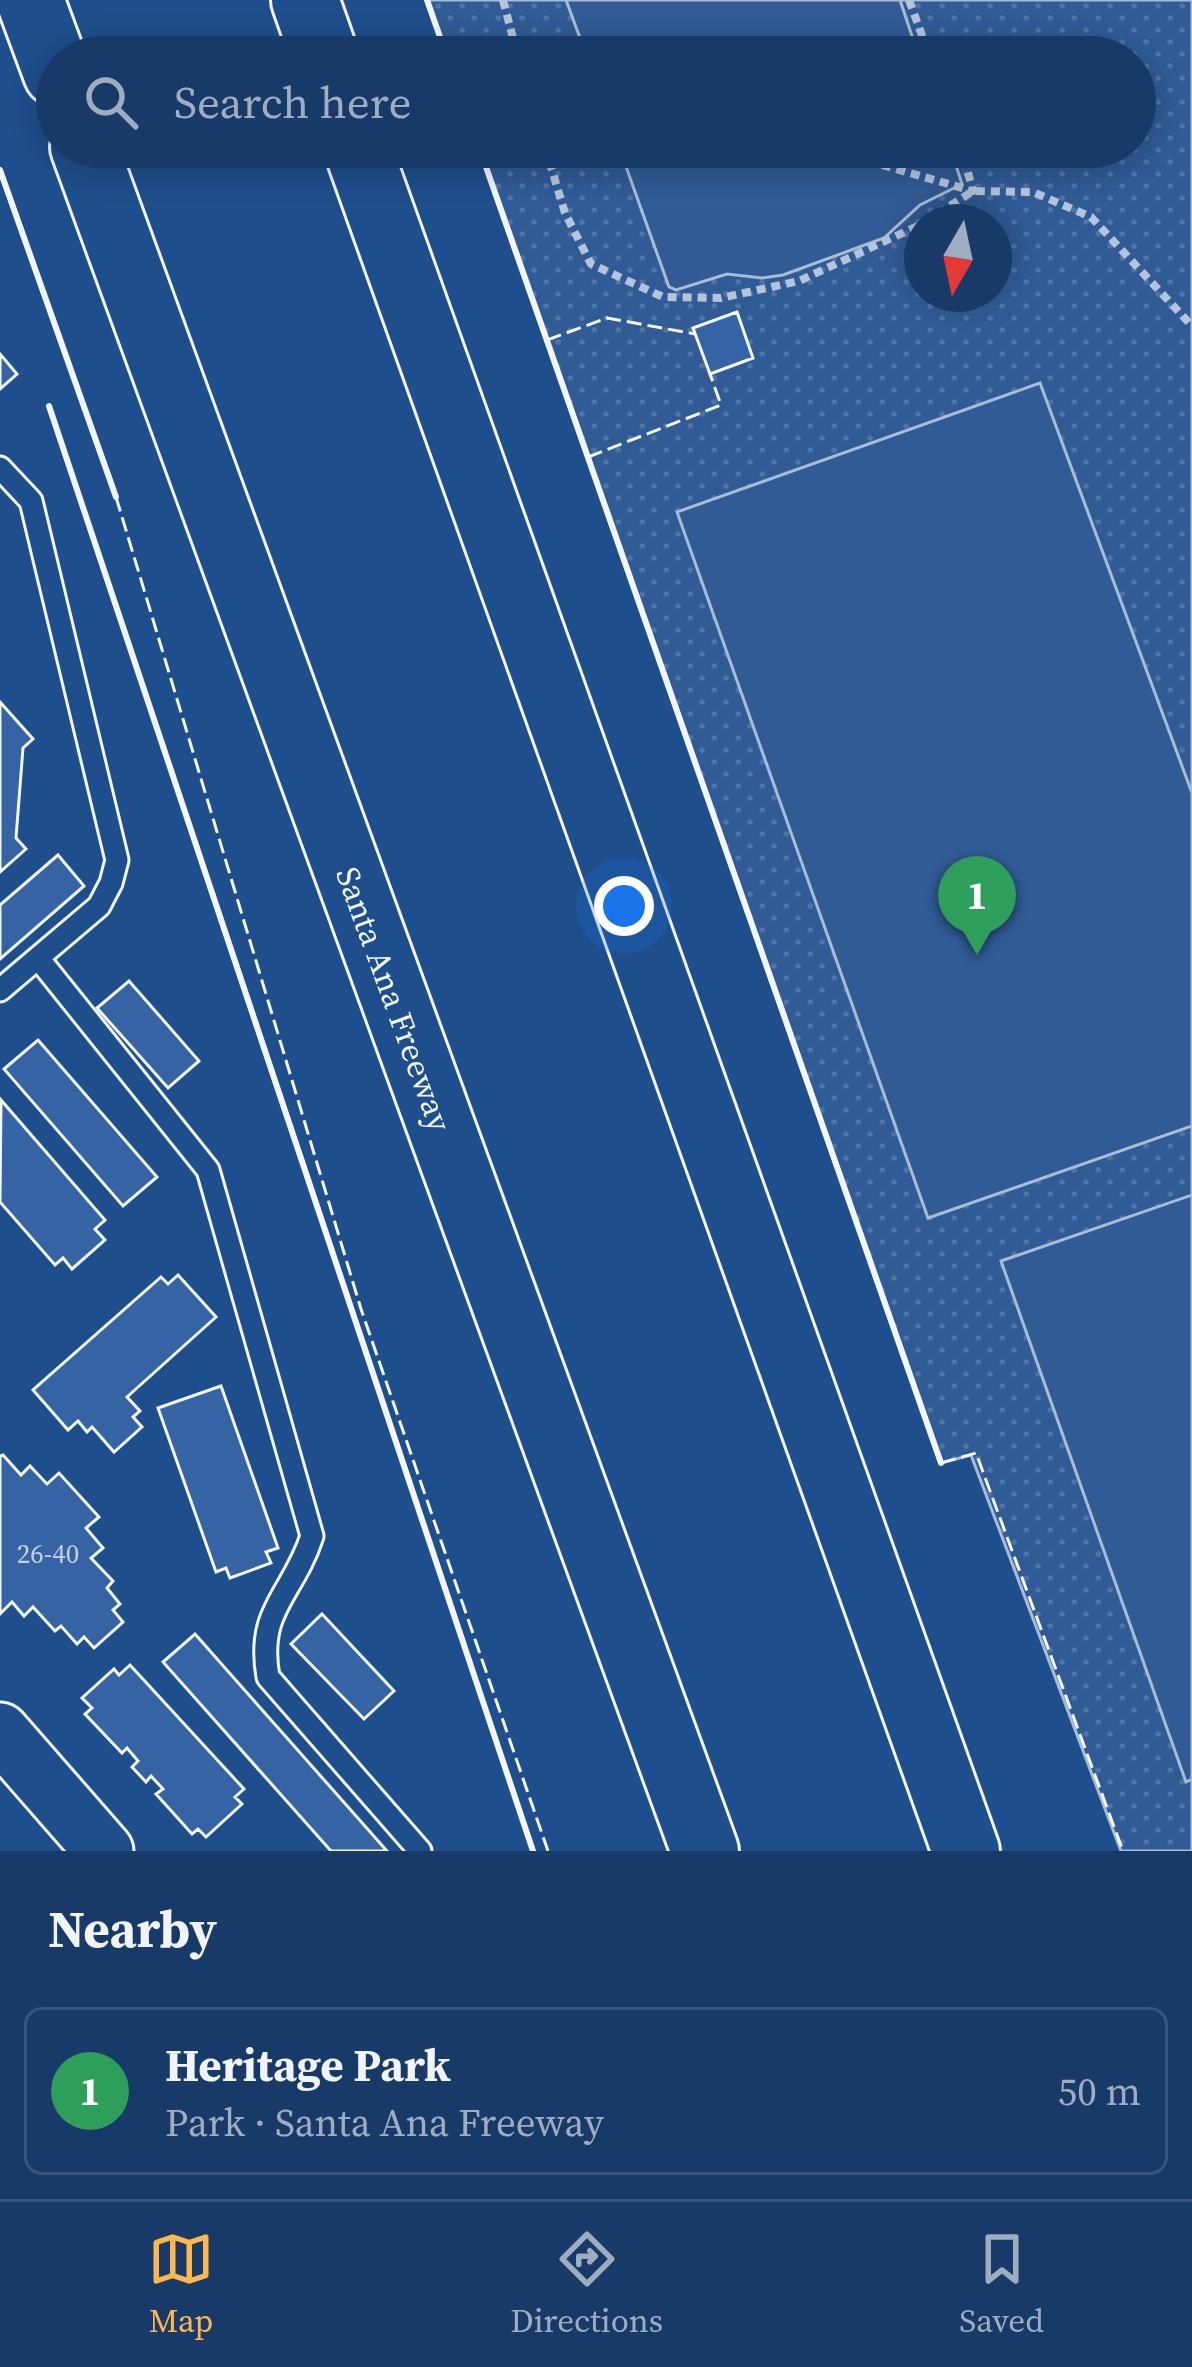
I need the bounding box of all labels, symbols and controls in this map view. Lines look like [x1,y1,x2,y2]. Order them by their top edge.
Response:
search box [36,36,1156,168]
icon: search [78,69,144,135]
text: Search here [174,71,411,133]
north arrow [904,204,1012,312]
pin: 1 [938,856,1016,955]
street label: Santa Ana Freeway [325,861,463,1138]
your location [594,876,654,936]
house number: 26-40 [17,1535,79,1572]
text: Nearby [48,1894,217,1964]
text: Heritage Park [165,2034,451,2096]
text: 1 [79,2065,101,2118]
text: 50 m [1058,2065,1141,2118]
text: Park · Santa Ana Freeway [165,2096,604,2149]
tab: Map [148,2226,214,2343]
tab: Directions [510,2226,663,2343]
tab: Saved [959,2226,1044,2343]

